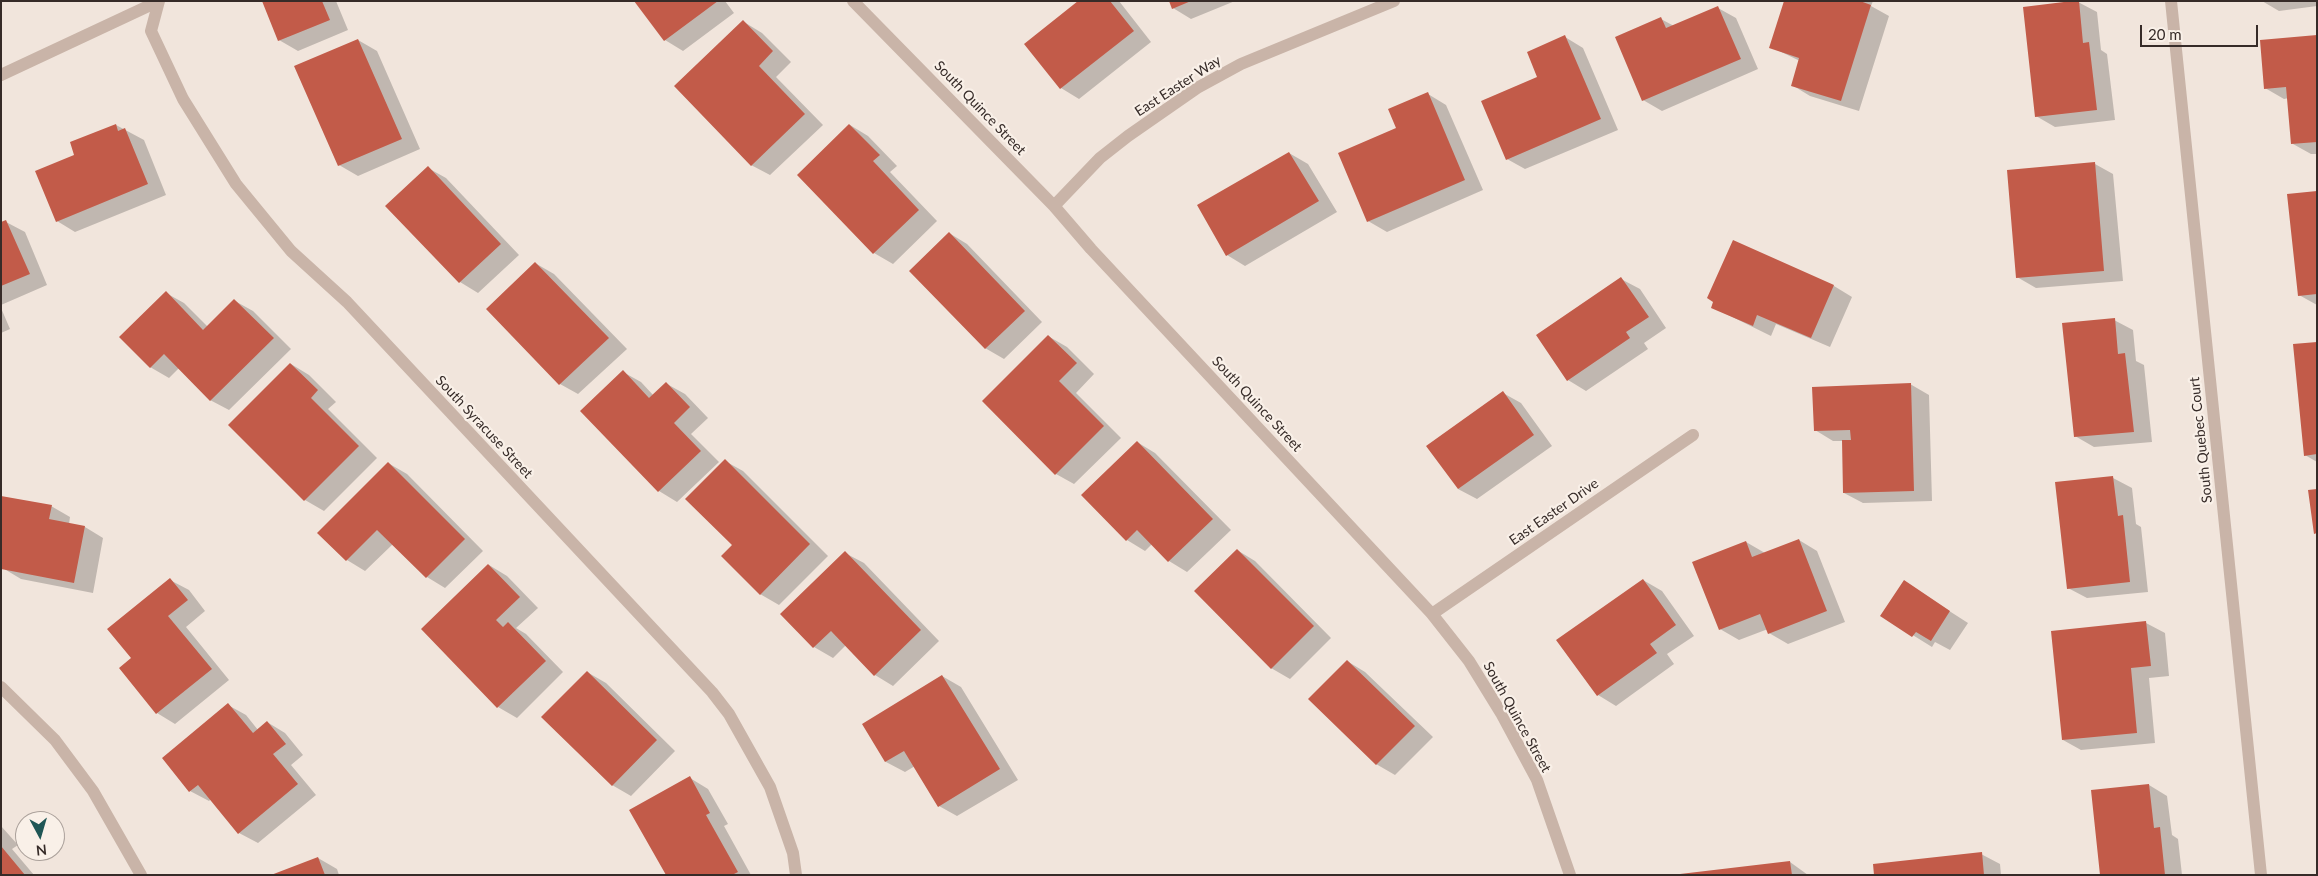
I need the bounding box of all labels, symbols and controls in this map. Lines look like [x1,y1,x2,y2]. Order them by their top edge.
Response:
scale bar [2143,15,2260,47]
text: 20 m [2148,25,2182,43]
street label: East Easter Way [1132,52,1224,120]
street label: South Quince Street [931,57,1029,159]
street label: South Quince Street [1209,353,1305,455]
street label: South Syracuse Street [432,372,536,482]
street label: South Quebec Court [2186,376,2216,504]
street label: East Easter Drive [1506,475,1602,549]
street label: South Quince Street [1480,659,1554,775]
north arrow [15,811,65,861]
text: N [35,841,48,859]

